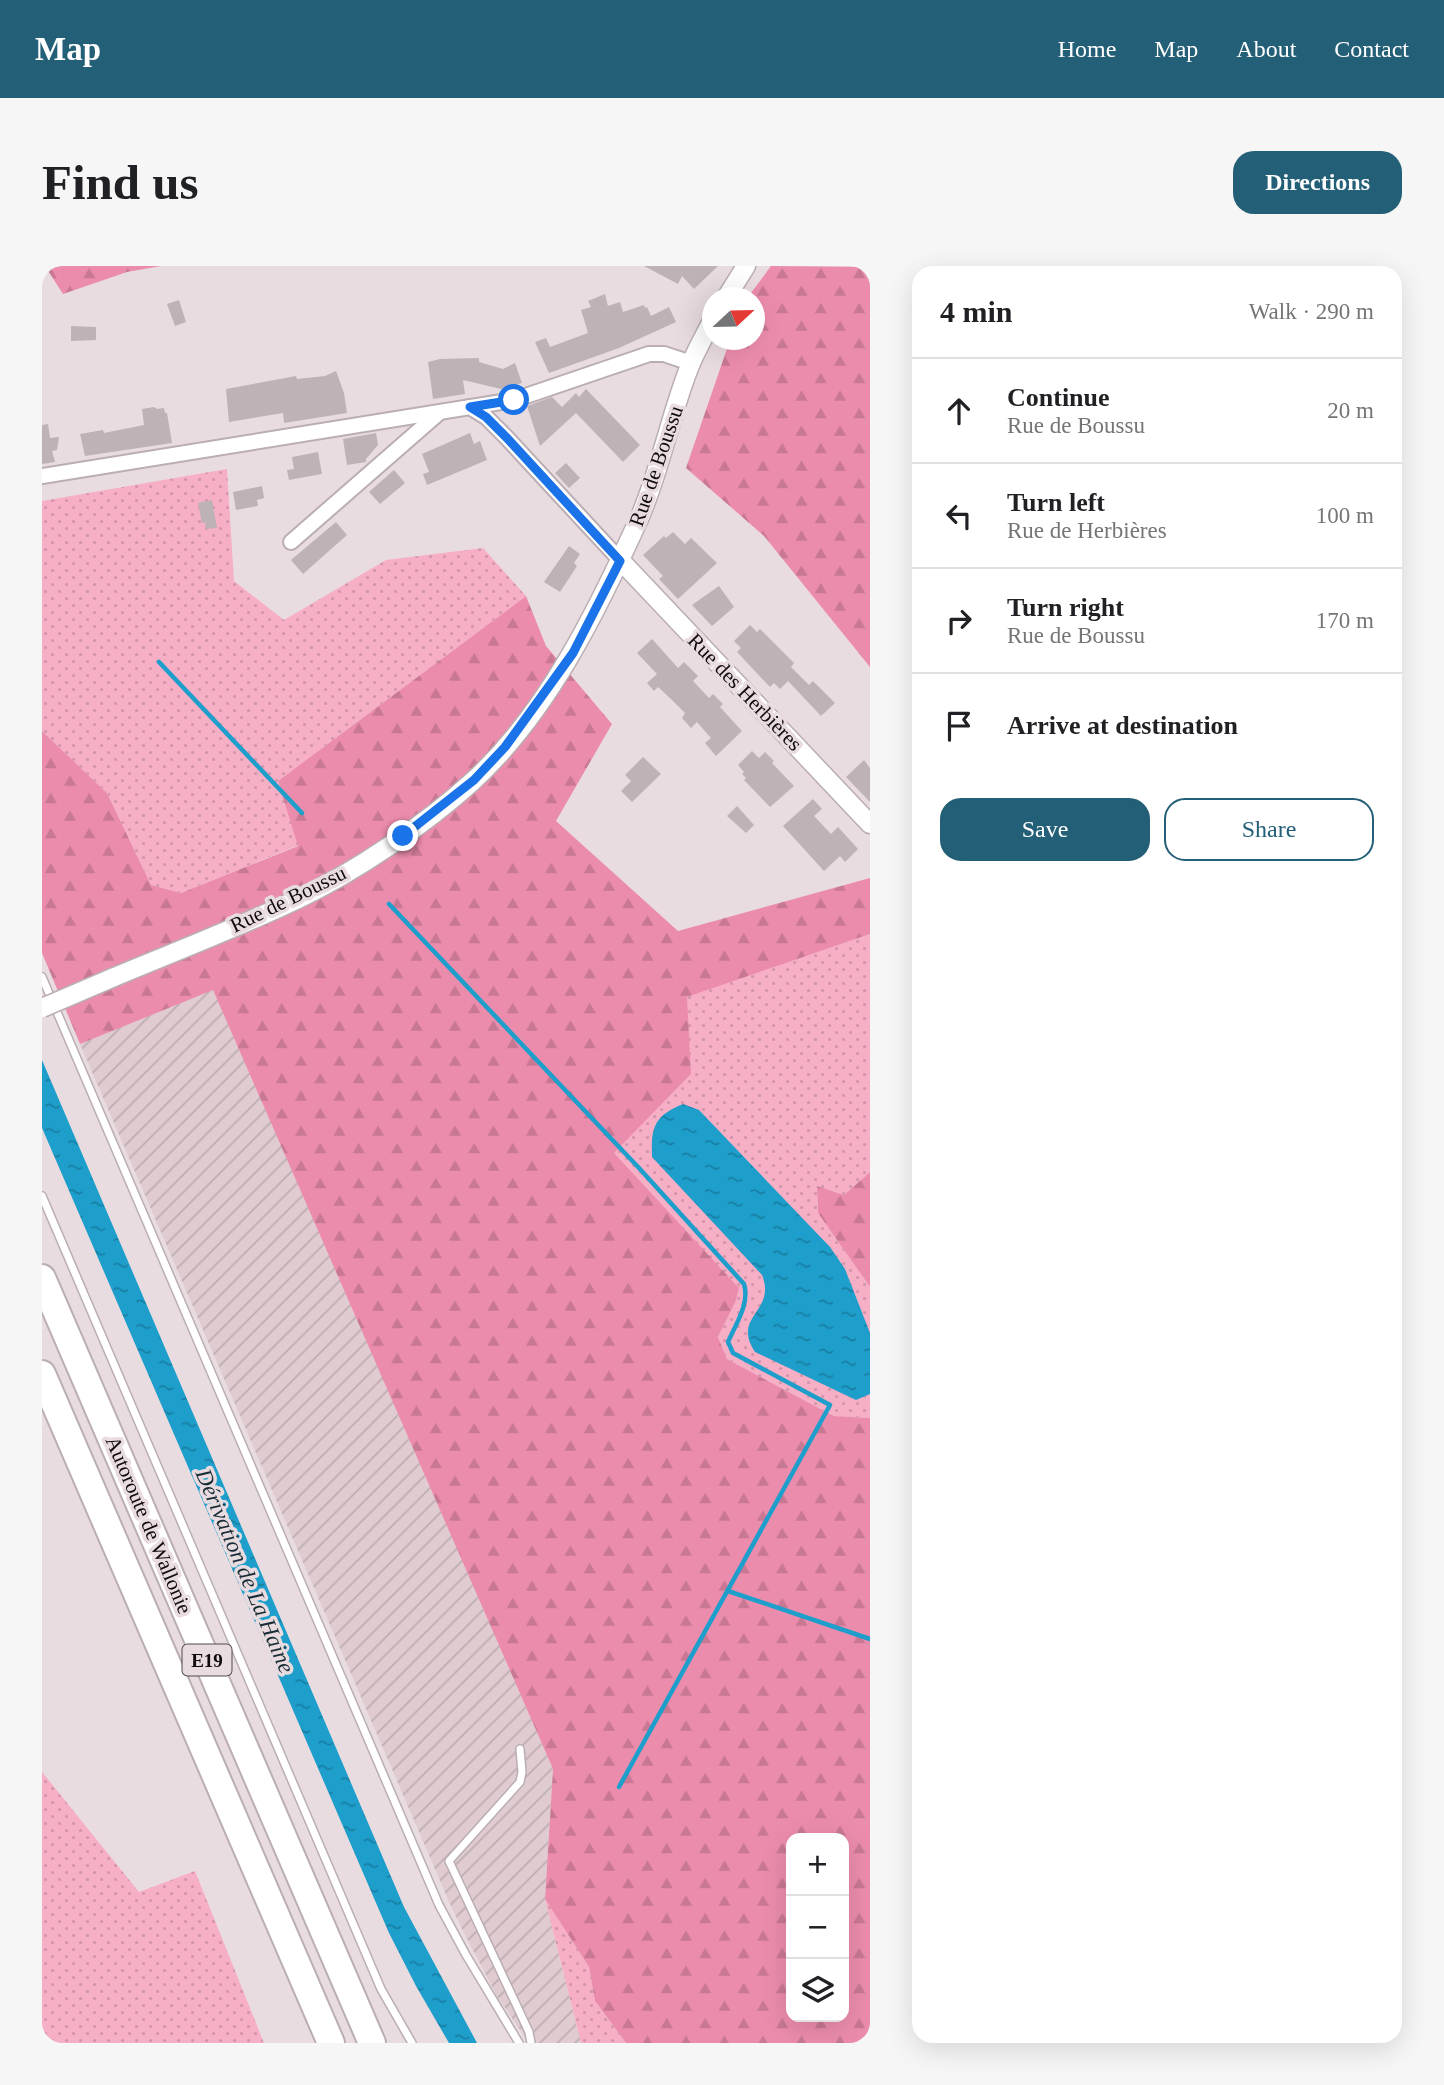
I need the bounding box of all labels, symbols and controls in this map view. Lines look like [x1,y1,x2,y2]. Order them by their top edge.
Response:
text: Map [35,31,101,67]
text: Home [1058,36,1116,62]
text: Map [1154,36,1198,62]
text: About [1236,36,1296,62]
text: Contact [1334,36,1409,62]
button: Directions [1233,151,1402,214]
text: Find us [42,155,199,210]
north arrow [702,287,765,350]
text: 4 min [940,295,1013,328]
text: Walk · 290 m [1249,299,1374,324]
text: Continue [1007,383,1110,412]
route start [498,384,529,415]
icon: ahead [940,392,978,430]
text: 20 m [1327,398,1374,423]
street label: Rue de Boussu [624,402,688,529]
text: Rue de Boussu [1007,413,1145,438]
text: Turn left [1007,488,1105,517]
icon: left [940,497,978,535]
text: 100 m [1316,503,1374,528]
text: Rue de Herbières [1007,518,1167,543]
text: Turn right [1007,593,1124,622]
icon: right [940,602,978,640]
text: 170 m [1316,608,1374,633]
text: Rue de Boussu [1007,623,1145,648]
street label: Rue des Herbières [683,628,807,756]
icon: arrive [940,707,978,745]
text: Arrive at destination [1007,711,1238,740]
button: Save [940,798,1150,861]
button: Share [1164,798,1374,861]
route end [387,820,418,851]
street label: Rue de Boussu [226,860,350,937]
street label: Autoroute de Wallonie [101,1433,197,1617]
water label: Dérivation de La Haine [190,1464,299,1677]
road number: E19 [182,1644,232,1676]
map controls [786,1833,849,2022]
button: + [786,1833,849,1896]
button: − [786,1896,849,1959]
button: layers [786,1959,849,2022]

